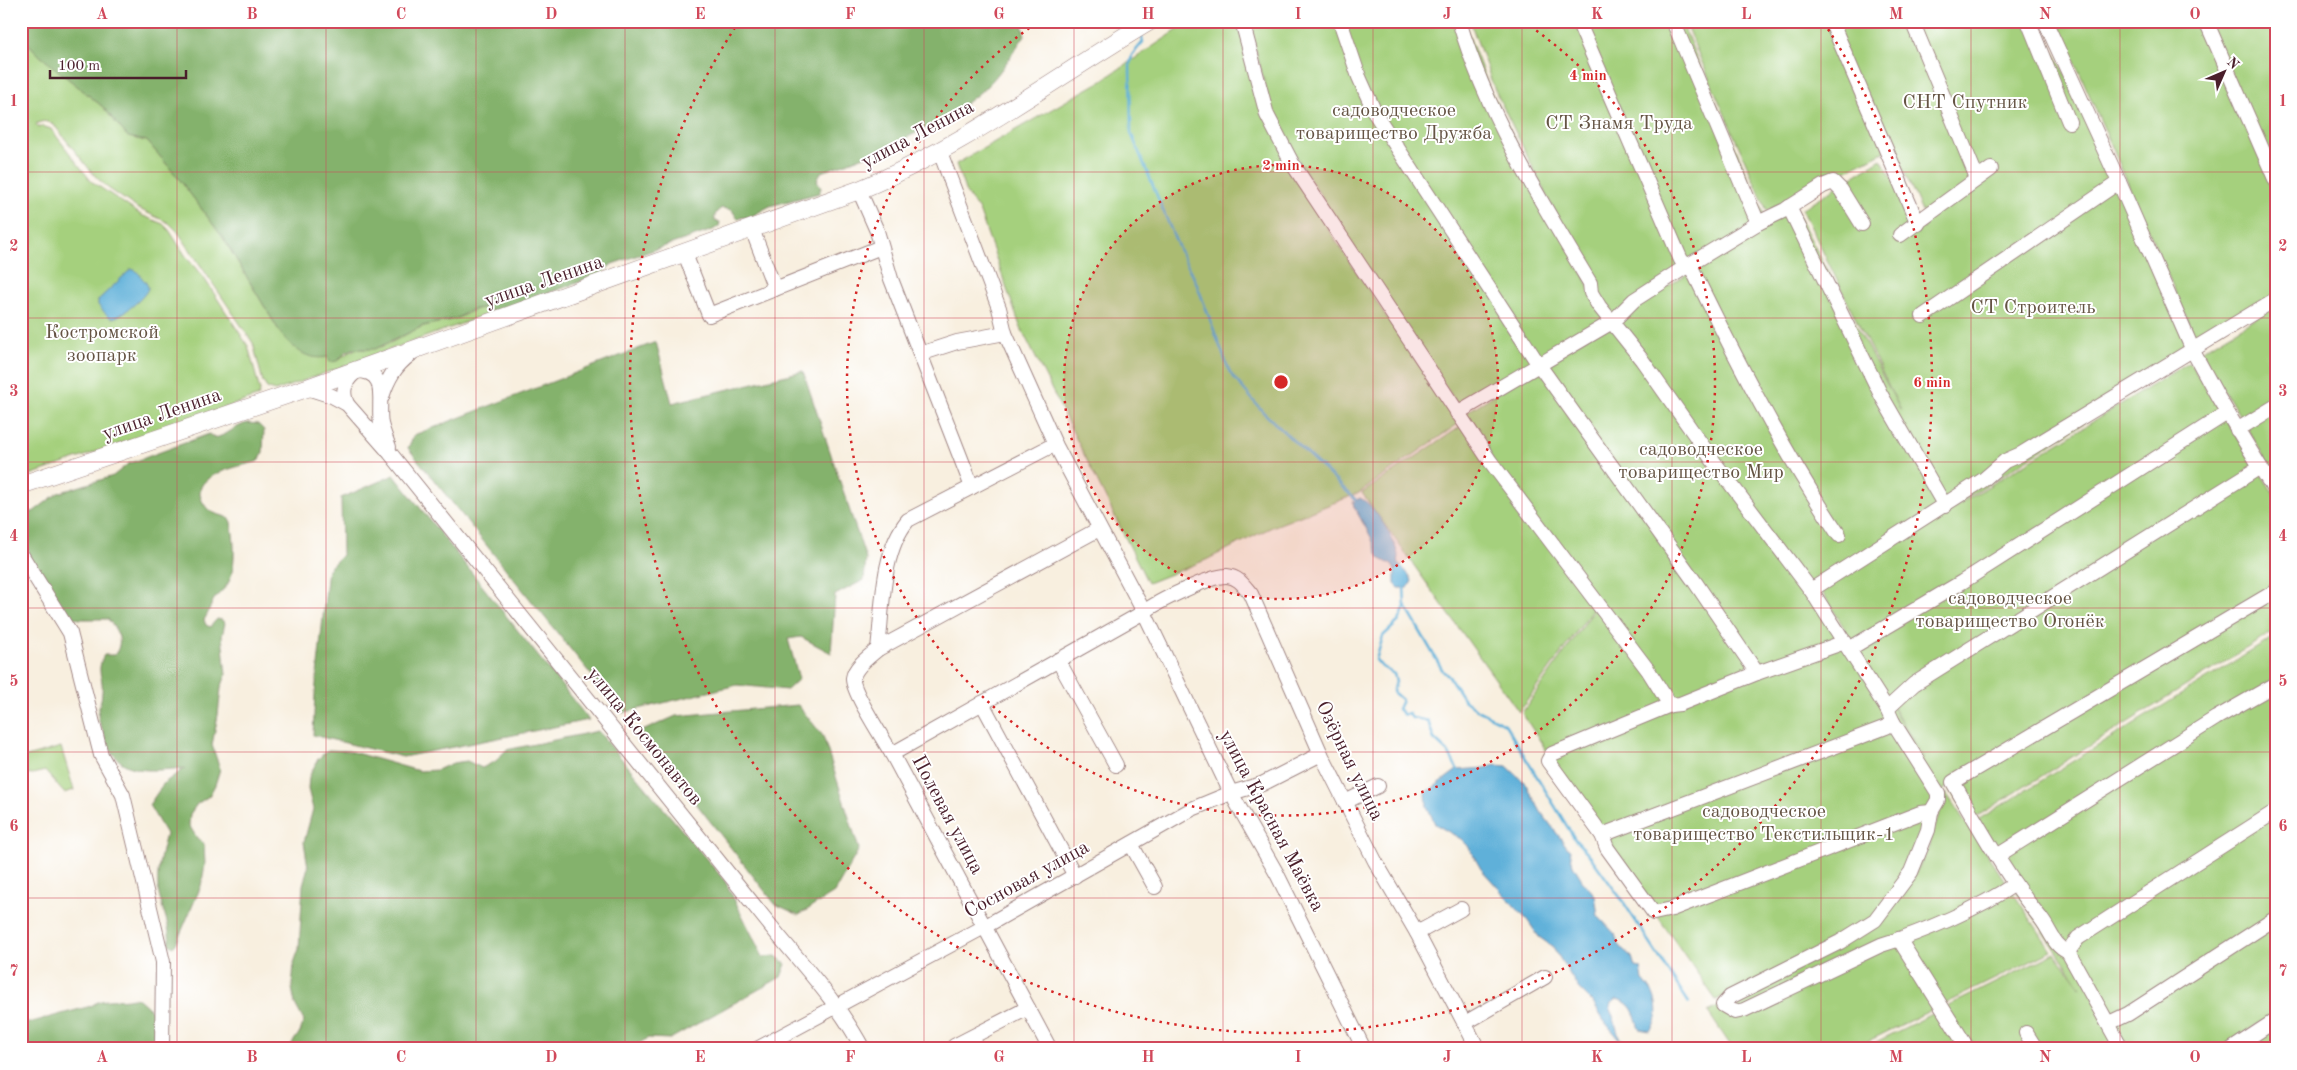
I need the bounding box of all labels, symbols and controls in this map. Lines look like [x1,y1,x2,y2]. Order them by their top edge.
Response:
text: A [96,7,108,23]
text: B [246,7,258,23]
text: C [396,7,406,23]
text: D [545,7,557,23]
text: E [694,7,706,23]
text: F [845,7,856,23]
text: G [993,7,1005,23]
text: H [1141,7,1155,23]
text: I [1294,7,1302,23]
text: J [1443,7,1452,23]
text: K [1591,7,1603,23]
text: L [1741,7,1752,23]
text: M [1889,7,1903,23]
text: N [2039,7,2052,23]
text: O [2189,7,2201,23]
scale bar [50,48,186,80]
north arrow [2200,48,2250,98]
text: N [2224,55,2241,72]
text: 100 m [58,59,100,74]
text: 4 min [1569,69,1607,84]
park label: СНТ Спутник [1902,93,2028,113]
text: 1 [9,94,19,110]
text: 1 [2278,94,2288,110]
street label: улица Ленина [859,97,978,173]
park label: садоводческое товарищество Дружба [1296,101,1492,144]
park label: СТ Знамя Труда [1545,114,1693,134]
text: 2 min [1262,159,1300,174]
text: 2 [9,239,19,255]
text: 2 [2278,239,2288,255]
street label: улица Ленина [482,252,606,312]
park label: СТ Строитель [1970,298,2096,318]
park label: Костромской зоопарк [45,323,159,366]
centre of rings [1272,373,1290,391]
text: 6 min [1913,376,1951,391]
text: 3 [9,384,19,400]
text: 3 [2278,384,2288,400]
street label: улица Ленина [100,385,224,445]
park label: садоводческое товарищество Мир [1618,440,1784,483]
text: 4 [9,529,19,545]
text: 4 [2278,529,2288,545]
park label: садоводческое товарищество Огонёк [1915,589,2105,632]
street label: улица Космонавтов [582,664,706,810]
text: 5 [9,674,19,690]
text: 5 [2278,674,2288,690]
street label: Озёрная улица [1311,698,1387,824]
street label: улица Красная Маёвка [1215,727,1327,915]
street label: Полевая улица [907,752,987,878]
park label: садоводческое товарищество Текстильщик-1 [1633,802,1895,845]
text: 6 [9,819,19,835]
text: 6 [2278,819,2288,835]
street label: Сосновая улица [961,837,1093,923]
text: 7 [9,964,19,980]
text: 7 [2278,964,2288,980]
text: A [96,1050,108,1066]
text: B [246,1050,258,1066]
text: C [396,1050,406,1066]
text: D [545,1050,557,1066]
text: E [694,1050,706,1066]
text: F [845,1050,856,1066]
text: G [993,1050,1005,1066]
text: H [1141,1050,1155,1066]
text: I [1294,1050,1302,1066]
text: J [1443,1050,1452,1066]
text: K [1591,1050,1603,1066]
text: L [1741,1050,1752,1066]
text: M [1889,1050,1903,1066]
text: N [2039,1050,2052,1066]
text: O [2189,1050,2201,1066]

